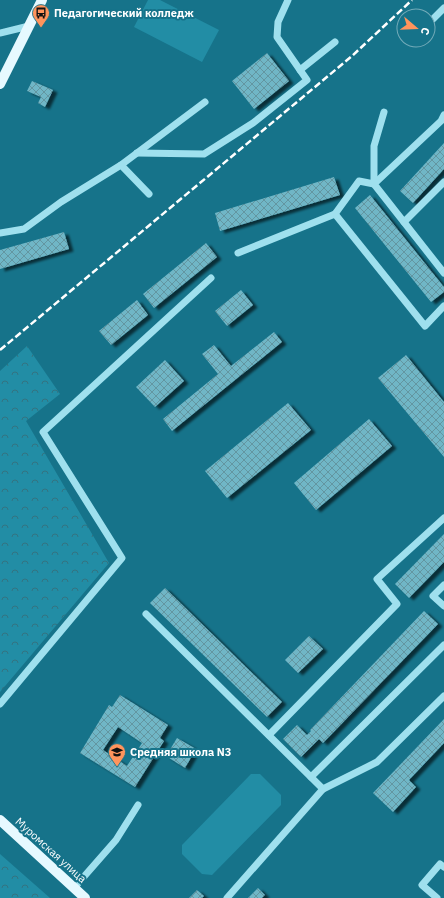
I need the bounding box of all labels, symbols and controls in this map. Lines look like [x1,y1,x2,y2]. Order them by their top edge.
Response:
bus stop icon: Педагогический колледж [31,3,51,28]
place label: Педагогический колледж [54,6,194,20]
north arrow [396,8,436,48]
text: С [418,26,433,37]
school or university icon: Средняя школа N3 [107,742,127,767]
place label: Средняя школа N3 [130,745,231,759]
street label: Муромская улица [13,814,90,886]

